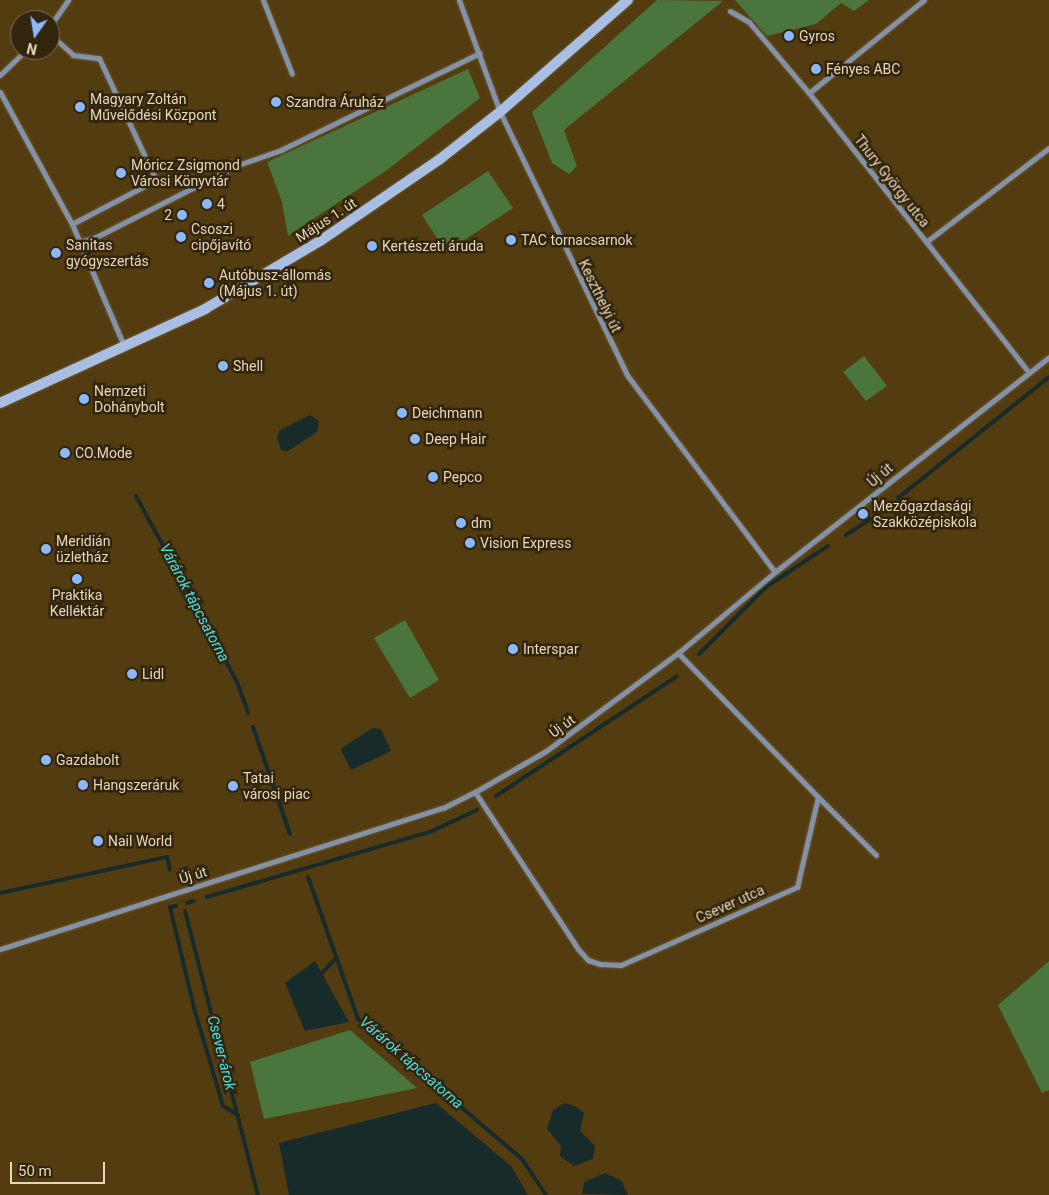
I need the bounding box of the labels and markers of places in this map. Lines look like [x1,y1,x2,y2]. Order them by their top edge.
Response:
place label: Gyros [799,28,835,44]
marker: Gyros [783,30,795,42]
place label: Fényes ABC [826,61,900,77]
marker: Fényes ABC [810,63,822,75]
place label: Magyary Zoltán Művelődési Központ [90,91,216,124]
place label: Szandra Áruház [286,94,384,110]
marker: Szandra Áruház [270,96,282,108]
marker: Magyary Zoltán Művelődési Központ [74,101,86,113]
place label: Móricz Zsigmond Városi Könyvtár [131,157,240,190]
marker: Móricz Zsigmond Városi Könyvtár [115,167,127,179]
place label: 4 [217,196,225,212]
marker: 4 [201,198,213,210]
place label: 2 [164,207,172,223]
marker: 2 [176,209,188,221]
place label: Csoszi cipőjavító [191,221,251,253]
marker: Csoszi cipőjavító [175,231,187,243]
place label: TAC tornacsarnok [521,232,633,248]
marker: TAC tornacsarnok [505,234,517,246]
place label: Sanitas gyógyszertás [66,237,149,270]
place label: Kertészeti áruda [382,238,484,254]
marker: Kertészeti áruda [366,240,378,252]
marker: Sanitas gyógyszertás [50,247,62,259]
place label: Autóbusz-állomás (Május 1. út) [219,267,331,300]
marker: Autóbusz-állomás (Május 1. út) [203,277,215,289]
place label: Shell [233,358,263,374]
marker: Shell [217,360,229,372]
place label: Nemzeti Dohánybolt [94,383,165,416]
marker: Nemzeti Dohánybolt [78,393,90,405]
place label: Deichmann [412,405,482,421]
marker: Deichmann [396,407,408,419]
place label: Deep Hair [425,431,486,447]
marker: Deep Hair [409,433,421,445]
place label: CO.Mode [75,445,132,461]
marker: CO.Mode [59,447,71,459]
place label: Pepco [443,469,482,485]
marker: Pepco [427,471,439,483]
place label: Mezőgazdasági Szakközépiskola [873,498,977,530]
marker: Mezőgazdasági Szakközépiskola [857,508,869,520]
place label: dm [471,515,491,531]
marker: dm [455,517,467,529]
place label: Meridián üzletház [56,533,110,566]
place label: Vision Express [480,535,571,551]
marker: Vision Express [464,537,476,549]
marker: Meridián üzletház [40,543,52,555]
marker: Praktika Kelléktár [71,573,83,585]
place label: Praktika Kelléktár [50,587,104,620]
place label: Interspar [523,641,579,657]
marker: Interspar [507,643,519,655]
place label: Lidl [142,666,164,682]
marker: Lidl [126,668,138,680]
place label: Gazdabolt [56,752,119,768]
marker: Gazdabolt [40,754,52,766]
place label: Tatai városi piac [243,770,310,802]
place label: Hangszeráruk [93,777,179,793]
marker: Hangszeráruk [77,779,89,791]
marker: Tatai városi piac [227,780,239,792]
place label: Nail World [108,833,172,849]
marker: Nail World [92,835,104,847]

